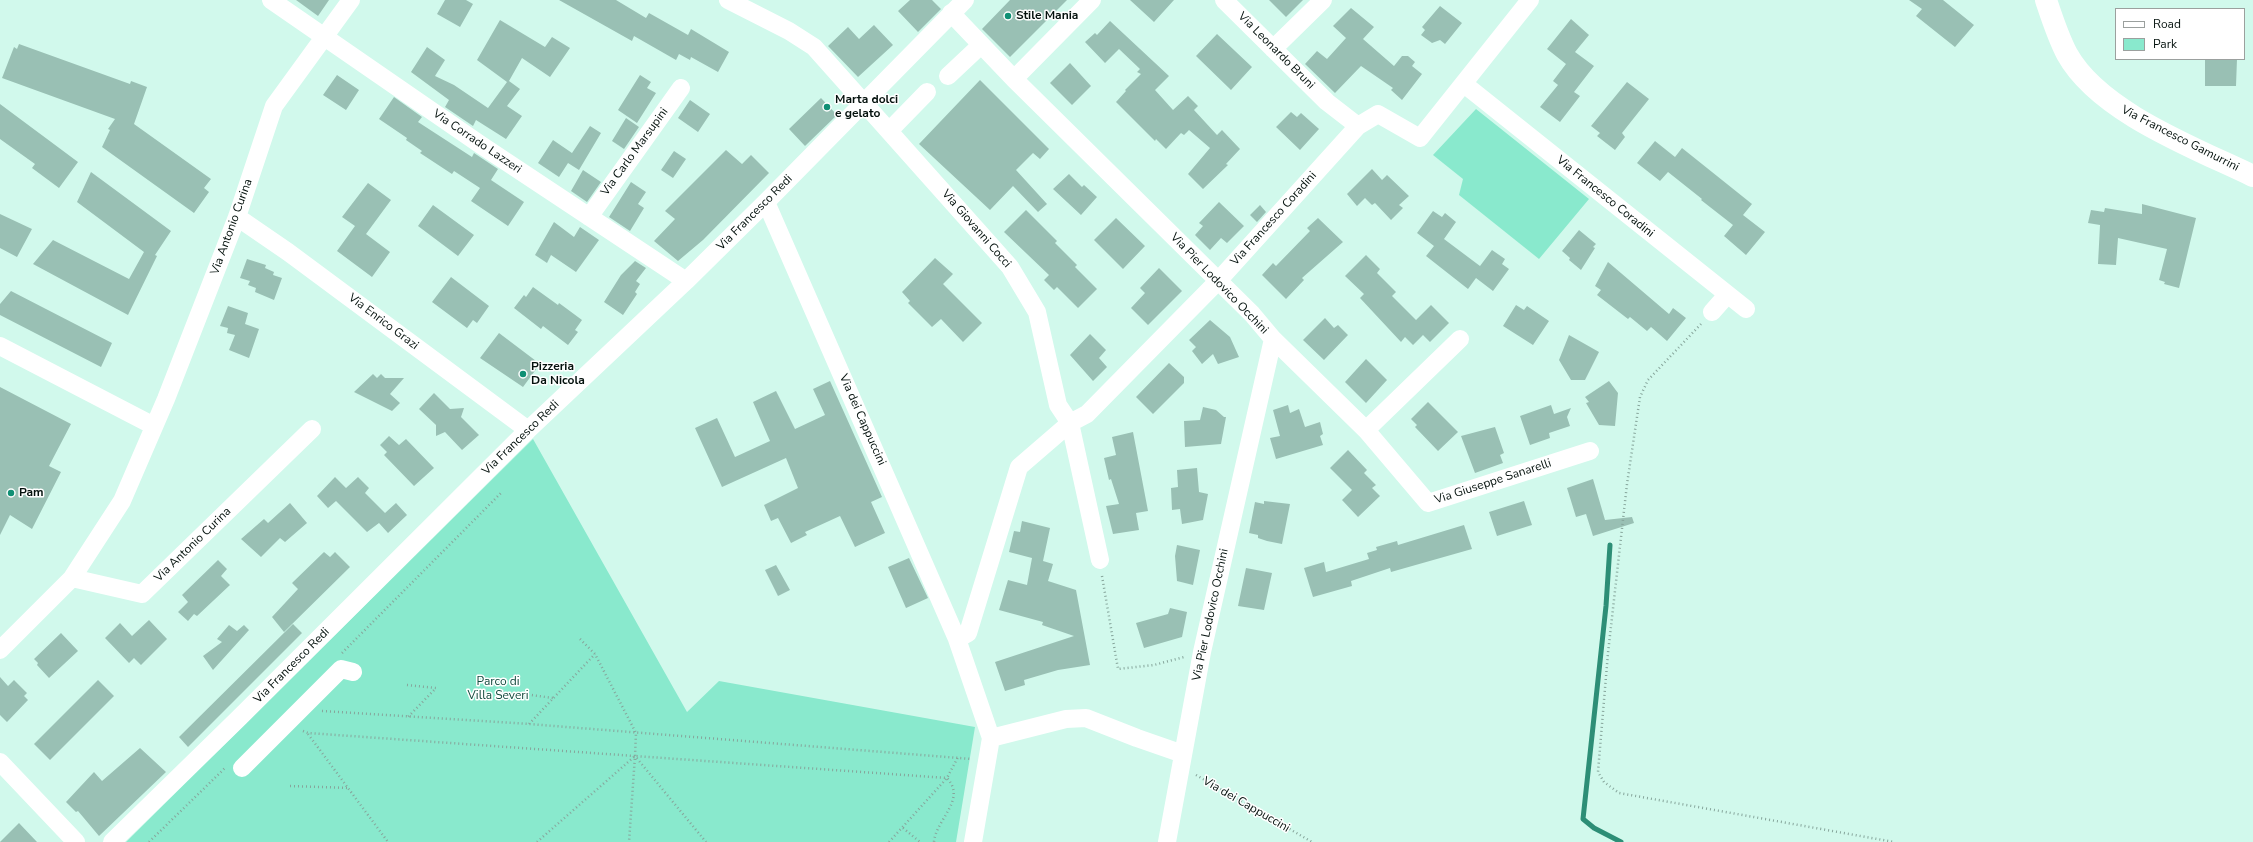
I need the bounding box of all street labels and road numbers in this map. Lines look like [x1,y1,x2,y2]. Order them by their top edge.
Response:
street label: Via Leonardo Bruni [1235,10,1317,92]
street label: Via Francesco Gamurrini [2119,103,2241,175]
street label: Via Carlo Marsupini [598,105,672,199]
street label: Via Corrado Lazzeri [430,107,524,177]
street label: Via Francesco Coradini [1553,153,1657,241]
street label: Via Francesco Coradini [1228,169,1320,269]
street label: Via Francesco Redi [714,172,796,254]
street label: Via Antonio Curina [208,177,256,277]
street label: Via Giovanni Cocci [938,187,1014,271]
street label: Via Pier Lodovico Occhini [1167,230,1271,338]
street label: Via Enrico Grazi [345,291,421,353]
street label: Via dei Cappuccini [835,372,889,468]
street label: Via Francesco Redi [480,398,562,478]
street label: Via Giuseppe Sanarelli [1433,456,1553,508]
street label: Via Antonio Curina [152,505,234,585]
street label: Via Pier Lodovico Occhini [1190,548,1232,682]
street label: Via Francesco Redi [251,625,333,707]
street label: Via dei Cappuccini [1200,774,1292,836]

